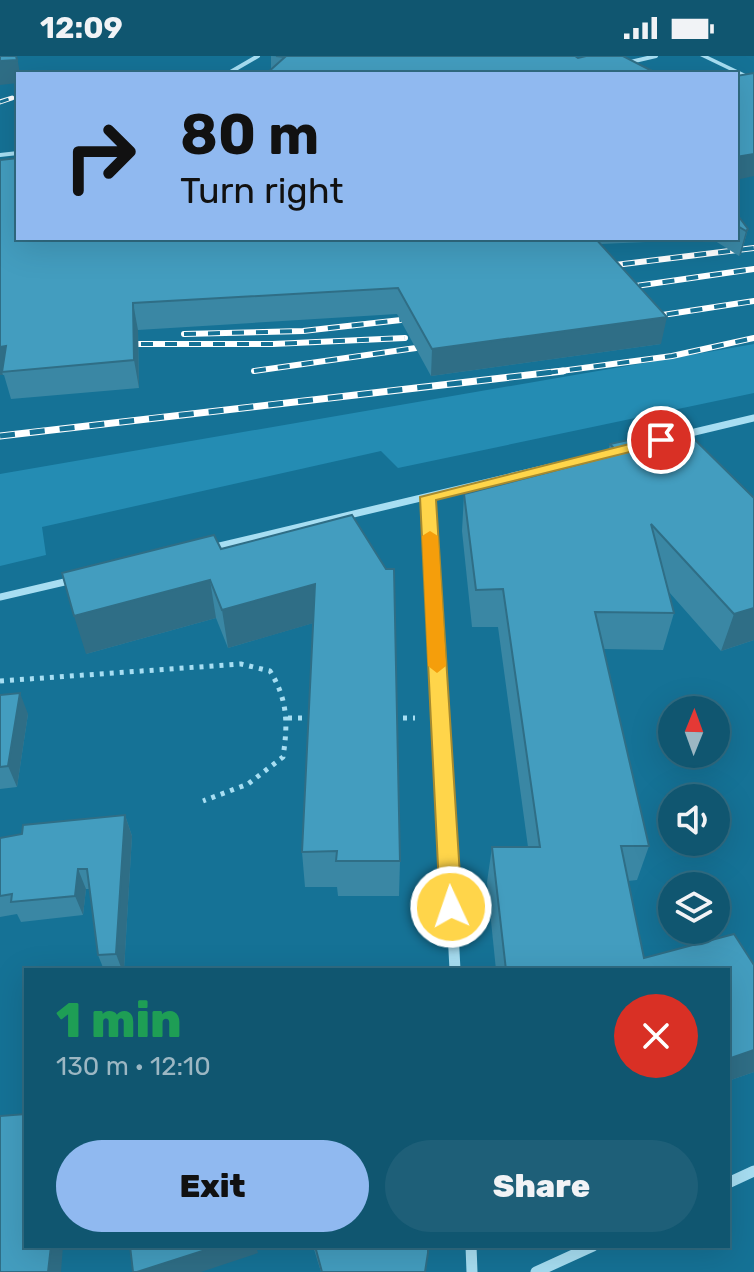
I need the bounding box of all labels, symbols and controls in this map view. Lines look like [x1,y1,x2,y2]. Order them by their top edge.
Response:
text: 12:09 [40,10,123,46]
text: 80 m [180,102,319,168]
icon: right [48,104,152,208]
text: Turn right [180,169,344,212]
pin [627,406,695,474]
icon: arrive [639,418,683,462]
north arrow [658,696,730,768]
map controls [658,696,730,944]
button: sound [658,784,730,856]
position arrow [409,865,493,949]
button: layers [658,872,730,944]
text: 1 min [56,992,182,1049]
button: close [614,994,698,1078]
text: 130 m · 12:10 [56,1051,211,1082]
button: Exit [56,1140,369,1232]
button: Share [385,1140,698,1232]

